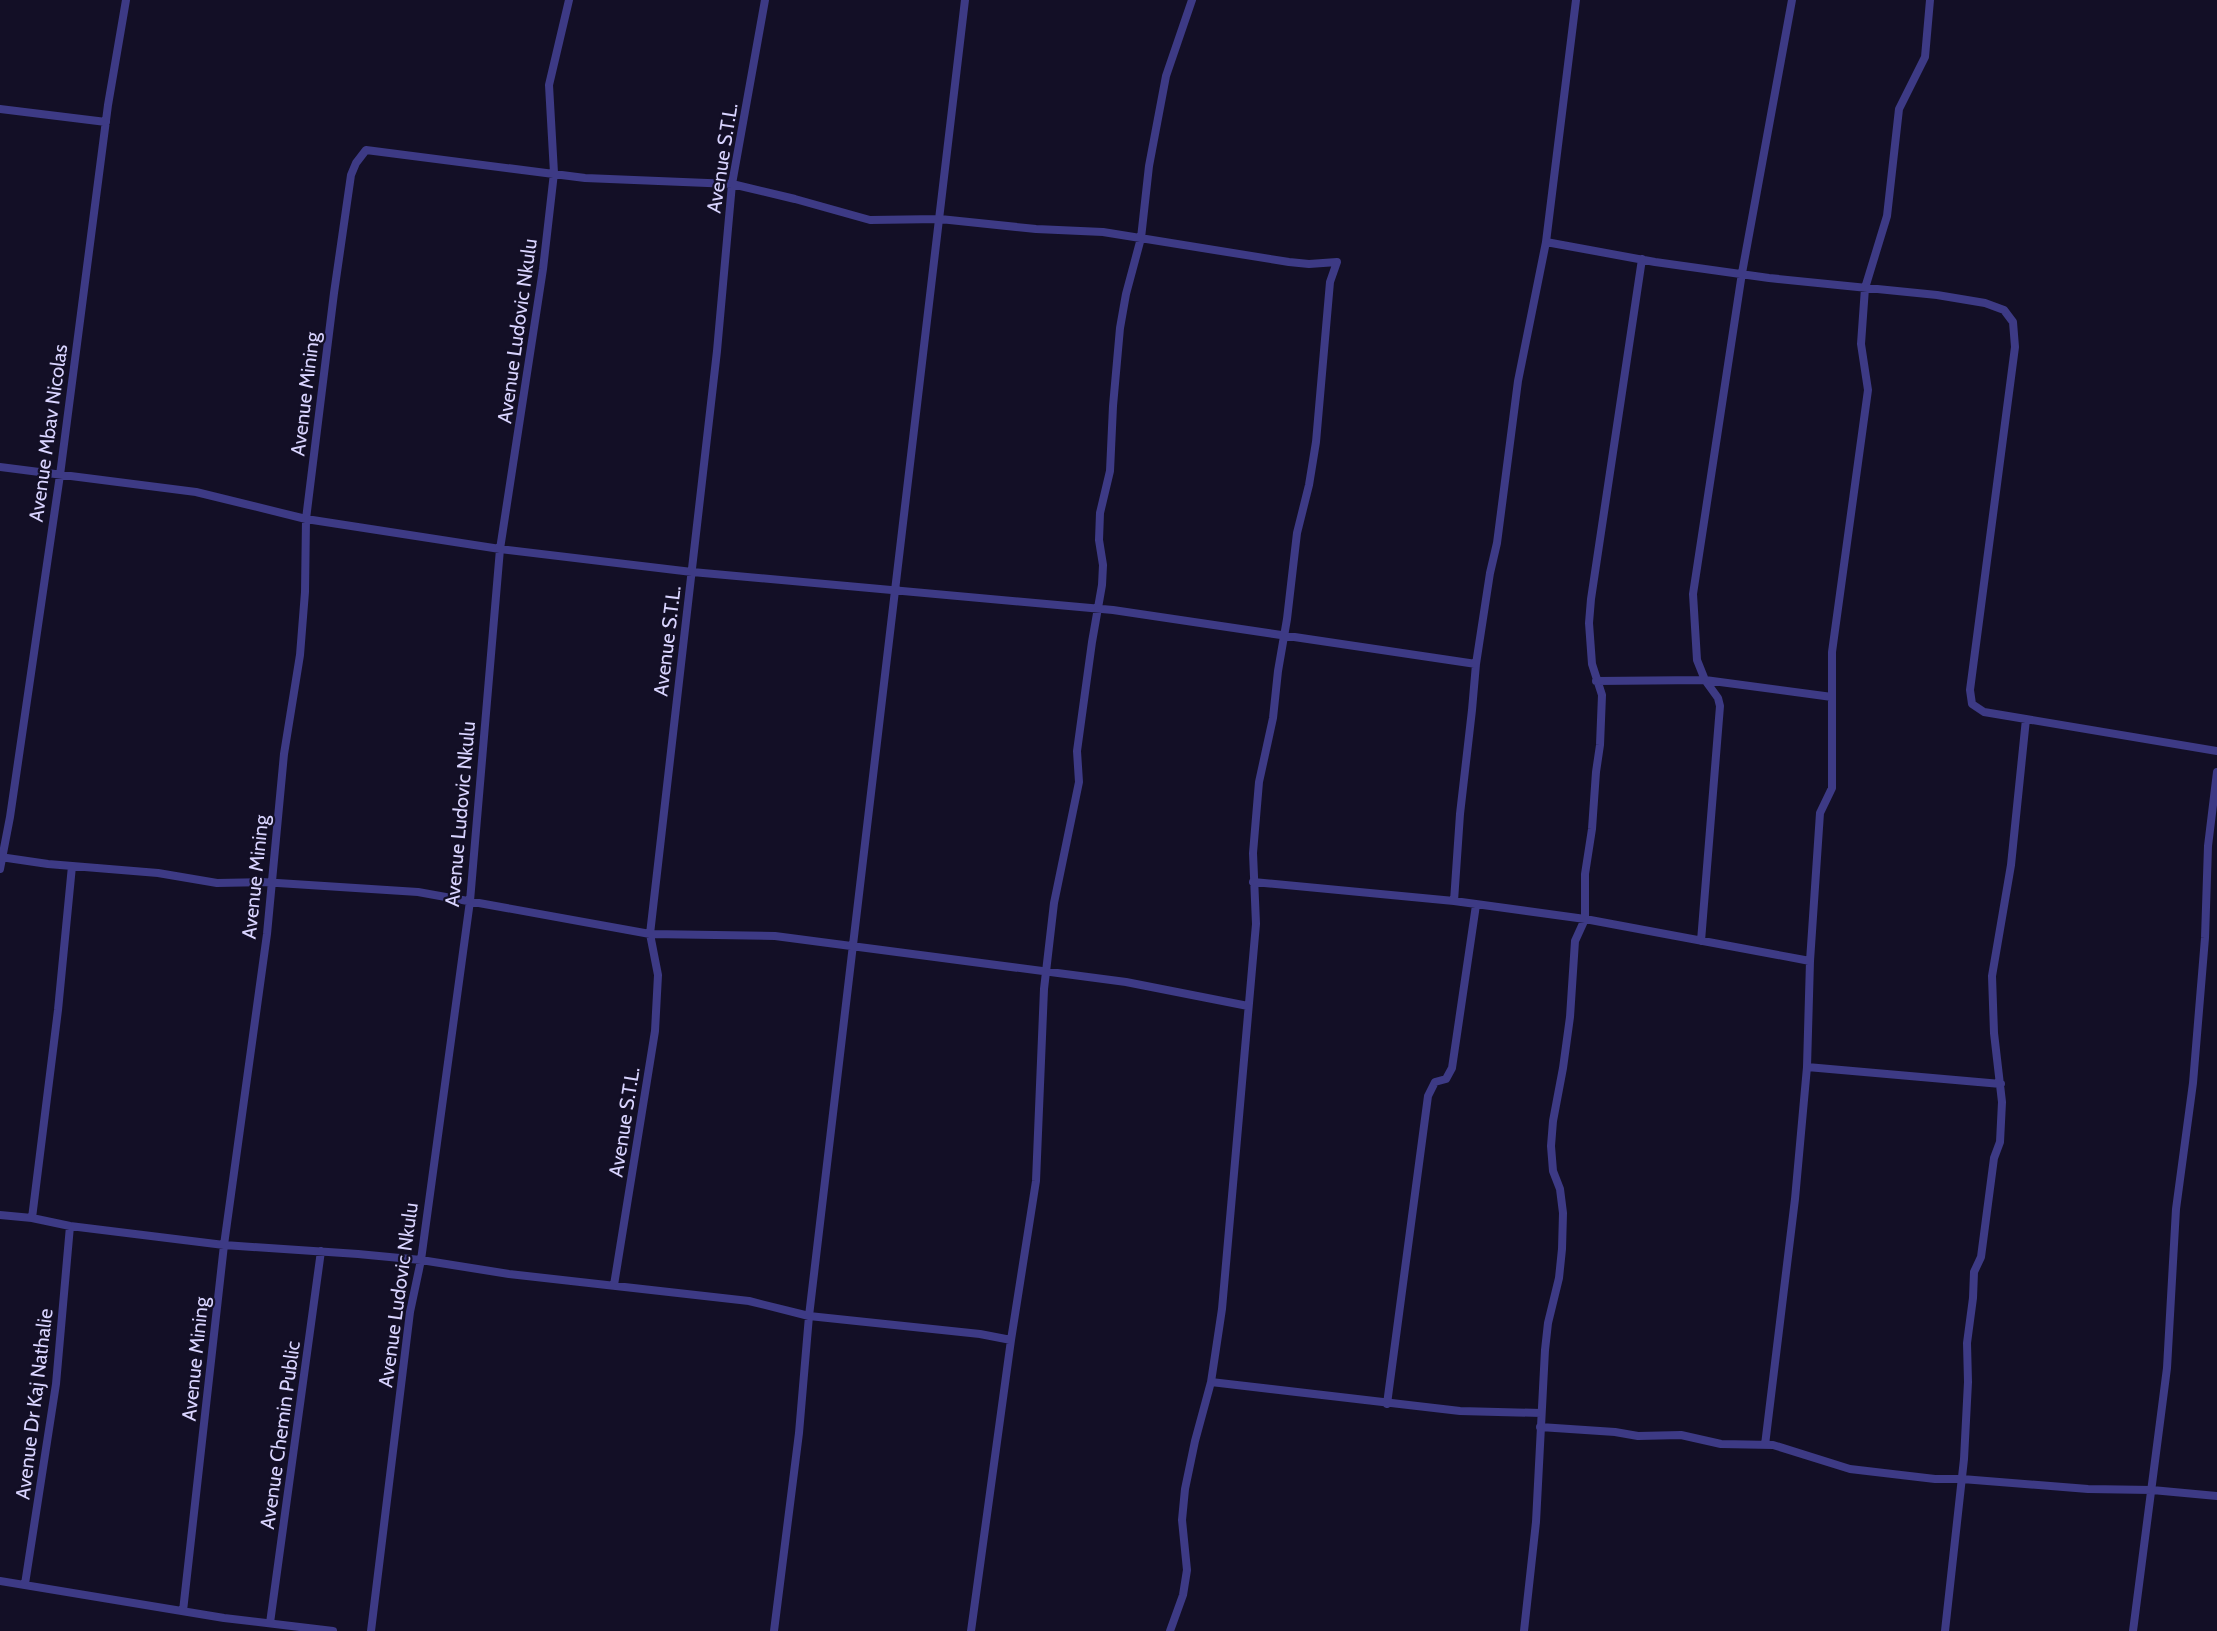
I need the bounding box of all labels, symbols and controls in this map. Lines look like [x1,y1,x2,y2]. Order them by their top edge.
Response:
street label: Avenue S.T.L. [701,101,743,215]
street label: Avenue Ludovic Nkulu [492,237,542,425]
street label: Avenue Mining [285,330,325,457]
street label: Avenue Mbav Nicolas [24,343,72,523]
street label: Avenue S.T.L. [648,584,686,698]
street label: Avenue Ludovic Nkulu [440,720,480,908]
street label: Avenue Mining [237,813,274,940]
street label: Avenue S.T.L. [603,1065,645,1179]
street label: Avenue Ludovic Nkulu [373,1201,423,1389]
street label: Avenue Mining [177,1295,214,1422]
street label: Avenue Dr Kaj Nathalie [10,1307,58,1501]
street label: Avenue Chemin Public [255,1339,305,1531]

